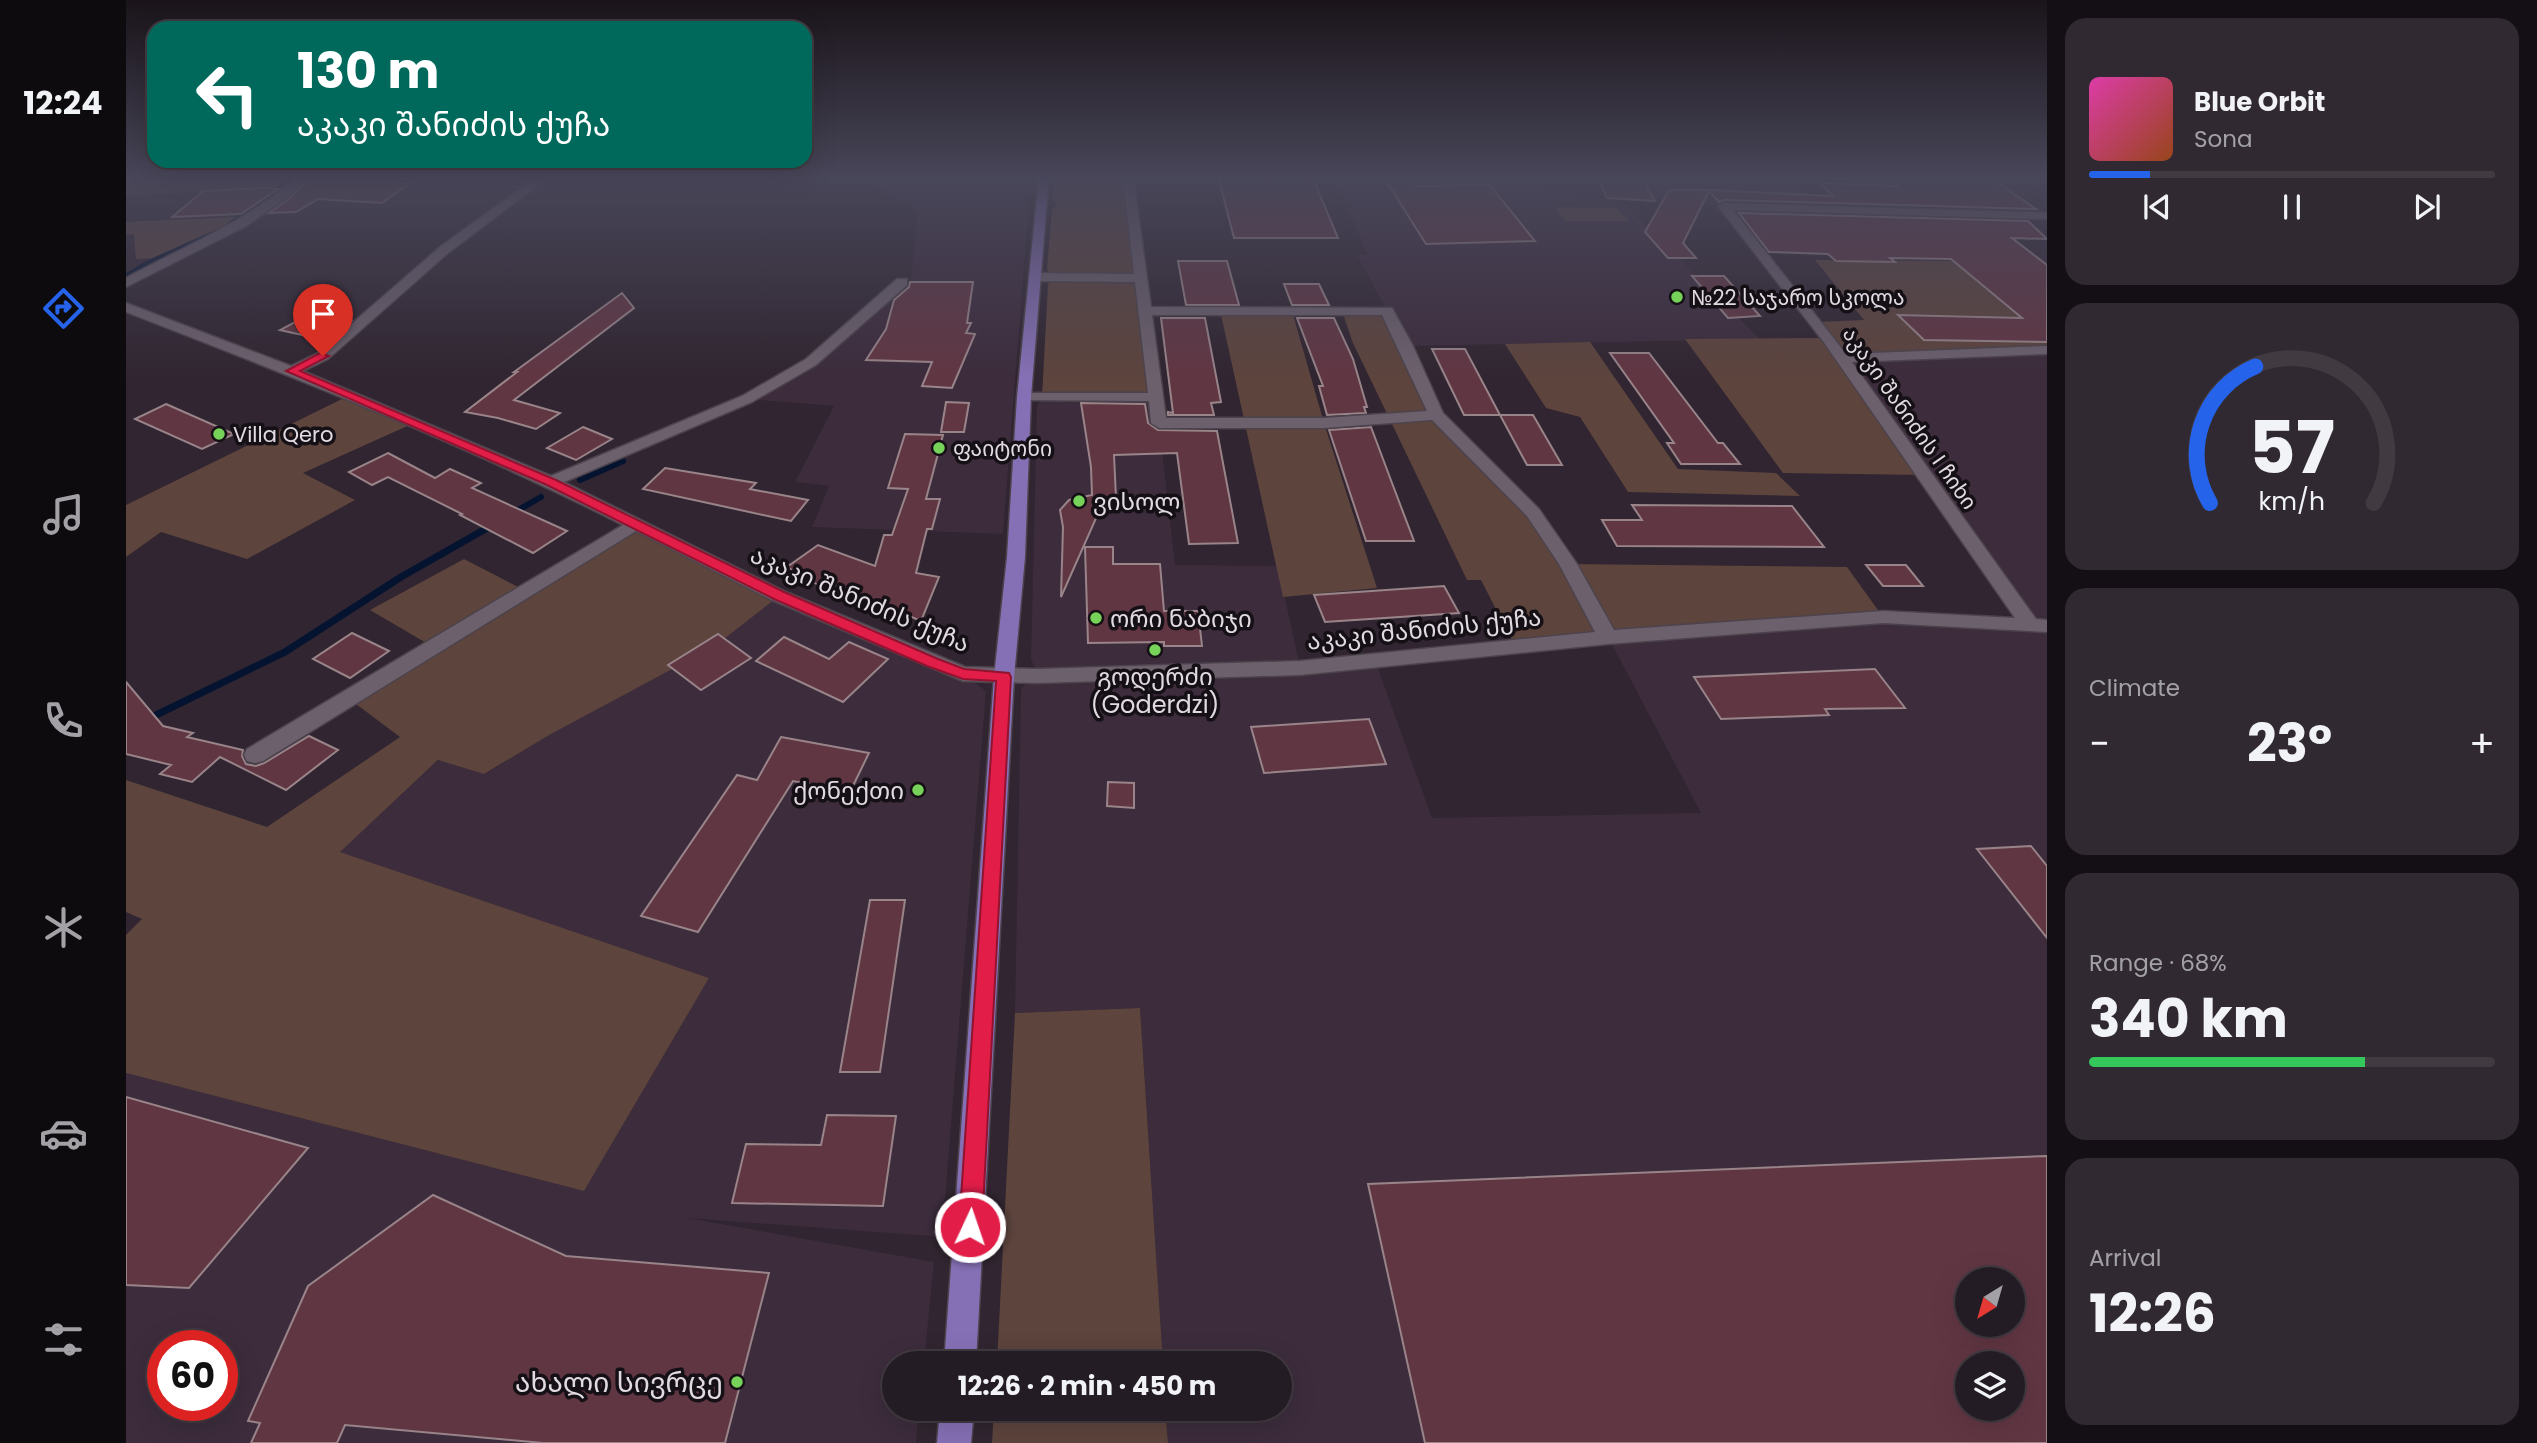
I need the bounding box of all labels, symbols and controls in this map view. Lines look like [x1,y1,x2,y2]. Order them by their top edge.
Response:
text: 130 m [297,37,439,105]
icon: left [182,49,273,140]
text: 12:24 [23,80,103,125]
text: Blue Orbit [2194,84,2325,120]
text: აკაკი შანიძის ქუჩა [297,102,610,147]
text: Sona [2194,123,2253,155]
icon: previous [2138,188,2176,226]
icon: pause [2273,188,2311,226]
icon: next [2408,188,2446,226]
place label: №22 საჯარო სკოლა [1691,283,1904,312]
icon: directions [39,284,88,333]
pin [293,284,353,356]
marker: №22 საჯარო სკოლა [1669,289,1685,305]
icon: arrive [304,295,342,333]
street label: აკაკი შანიძის I ჩიხი [1836,321,1984,515]
text: 57 [2249,397,2335,498]
place label: Villa Qero [233,420,333,449]
marker: Villa Qero [211,426,227,442]
place label: ფაიტონი [953,434,1052,463]
marker: ფაიტონი [931,440,947,456]
text: km/h [2259,483,2325,518]
place label: ვისოლ [1093,485,1180,518]
icon: music [39,490,88,539]
marker: ვისოლ [1071,493,1087,509]
street label: აკაკი შანიძის ქუჩა [745,538,975,660]
street label: აკაკი შანიძის ქუჩა [1305,600,1543,658]
place label: ორი ნაბიჯი [1110,602,1252,635]
marker: ორი ნაბიჯი [1088,610,1104,626]
marker: გოდერძი (Goderdzi) [1147,642,1163,658]
place label: გოდერძი (Goderdzi) [1091,660,1219,721]
text: Climate [2089,672,2180,704]
icon: phone [39,696,88,745]
text: 23° [2247,707,2332,780]
text: − [2089,717,2110,770]
text: + [2469,717,2495,770]
place label: ქონექთი [793,774,904,807]
marker: ქონექთი [910,782,926,798]
icon: climate [39,903,88,952]
text: Range · 68% [2089,947,2227,979]
text: 340 km [2089,982,2288,1055]
icon: car [39,1109,88,1158]
position arrow [933,1190,1007,1264]
text: Arrival [2089,1242,2161,1274]
north arrow [1955,1267,2025,1337]
map controls [1955,1267,2025,1421]
text: 12:26 [2089,1277,2216,1350]
icon: filters [39,1315,88,1364]
speed limit sign: 60 [147,1330,238,1421]
button: layers [1955,1351,2025,1421]
place label: ახალი სივრცე [515,1363,723,1402]
text: 12:26 · 2 min · 450 m [958,1368,1216,1404]
marker: ახალი სივრცე [729,1374,745,1390]

